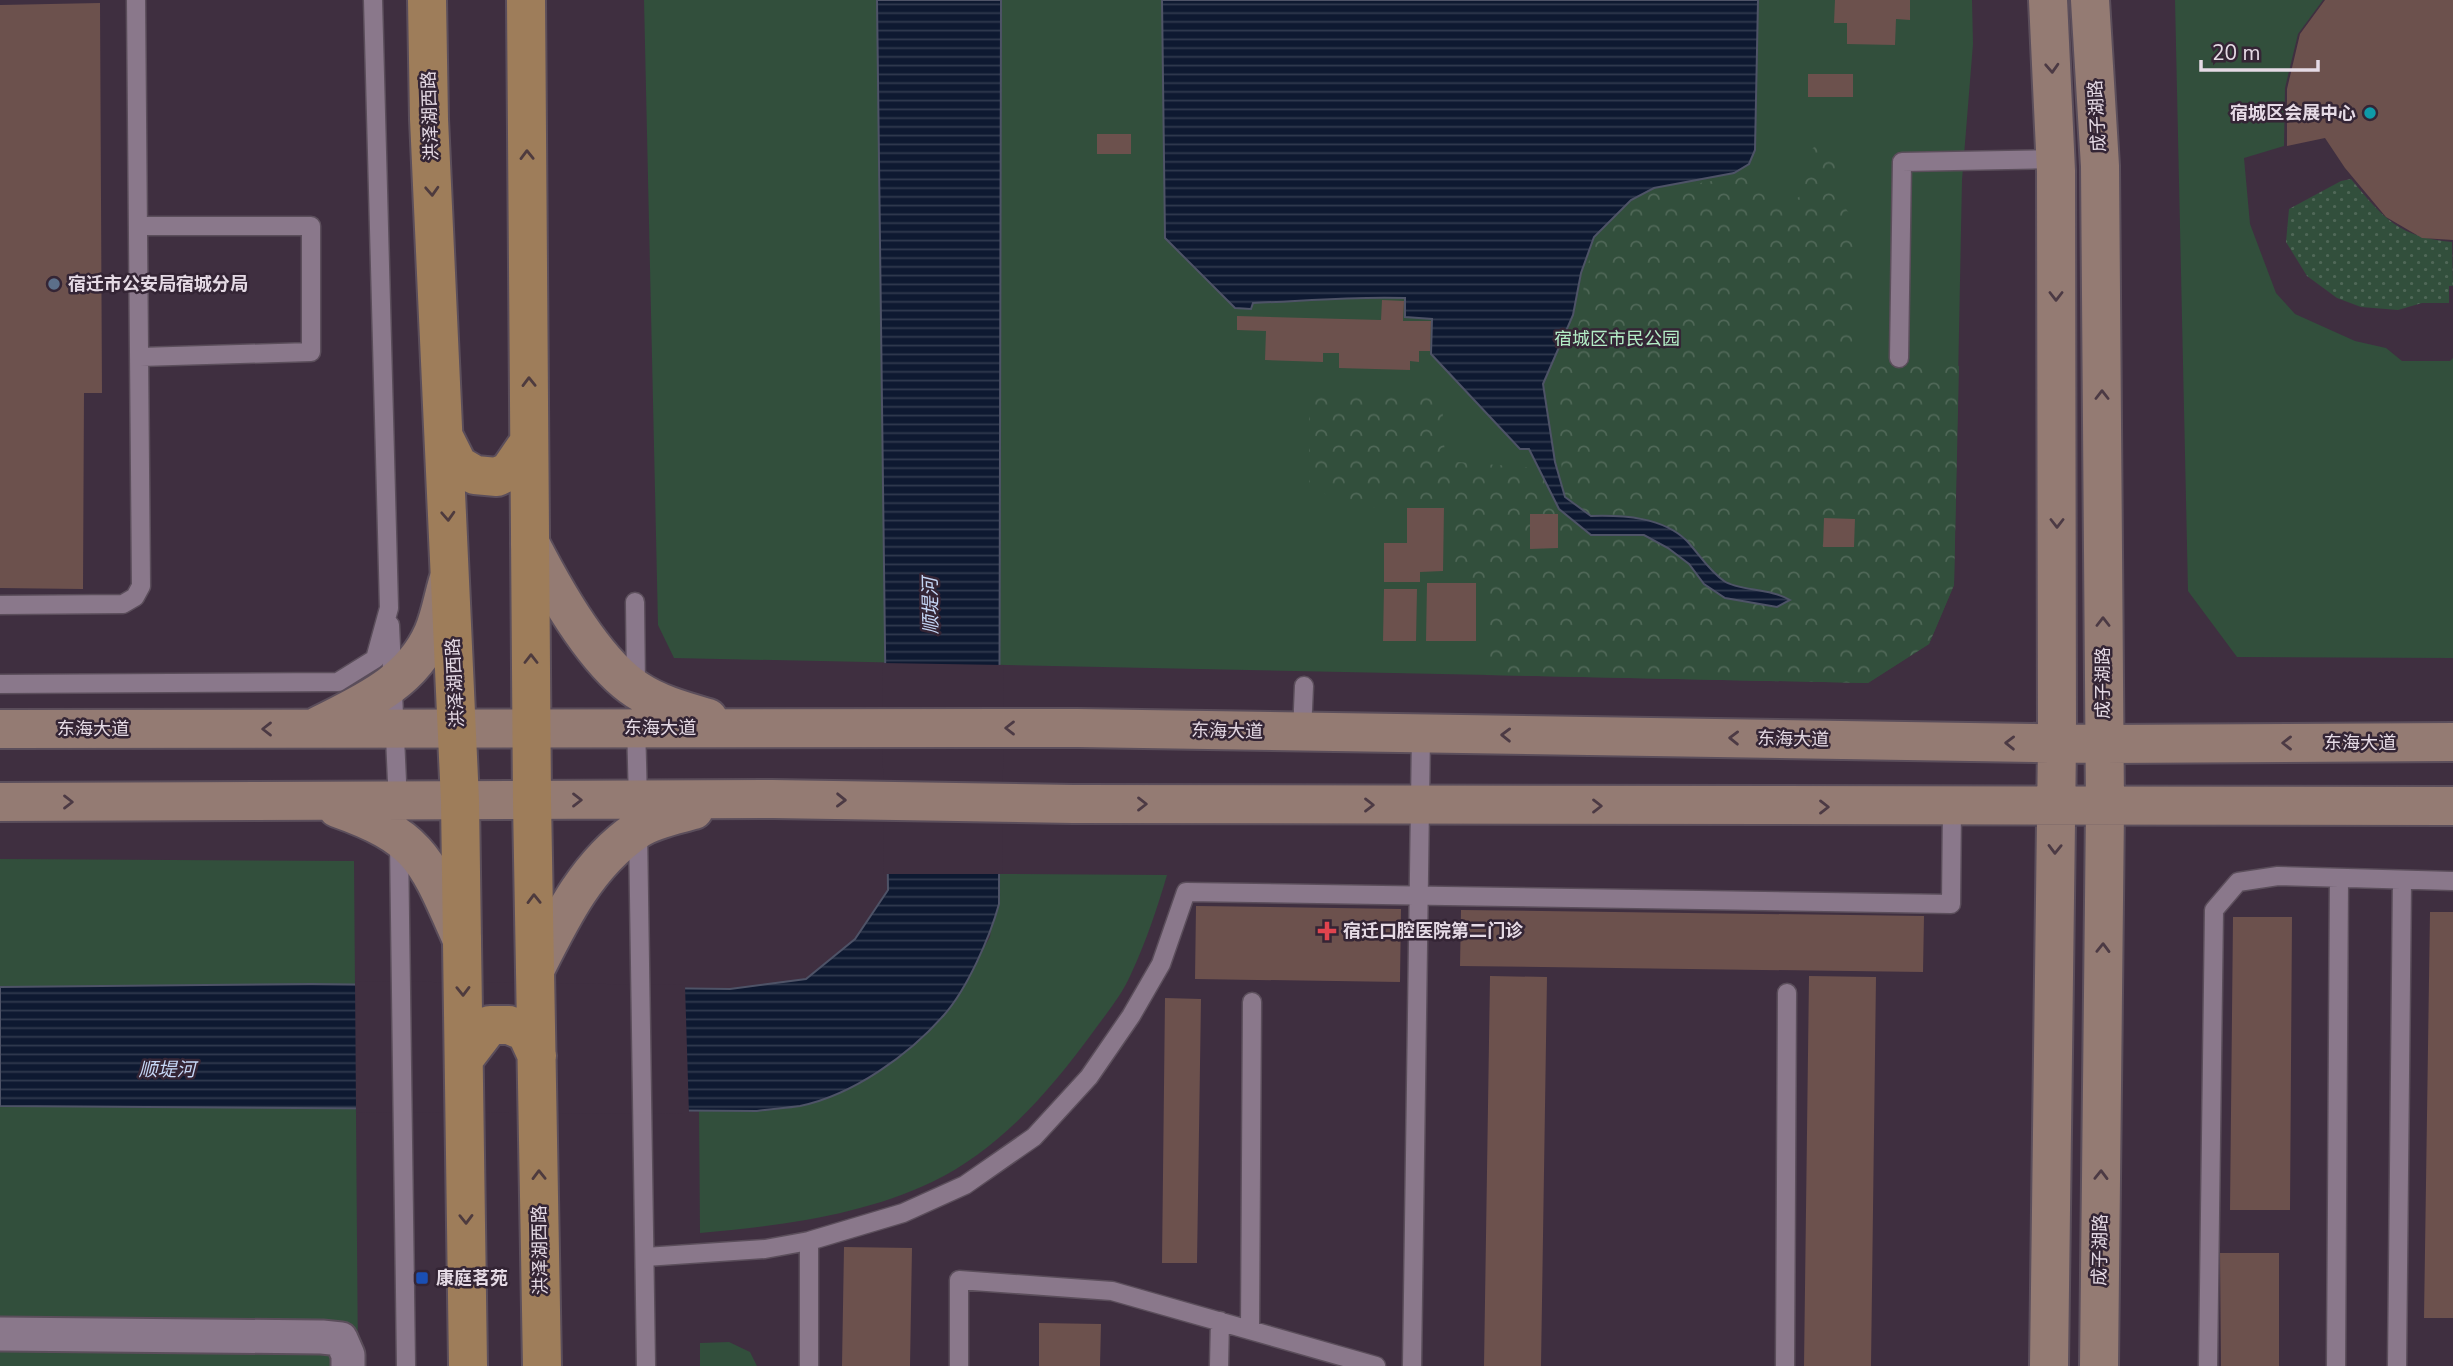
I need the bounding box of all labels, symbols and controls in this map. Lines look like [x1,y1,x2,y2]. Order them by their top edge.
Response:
scale bar [2201,28,2318,72]
text: 20 m [2212,39,2261,67]
one-way arrow [2044,63,2059,74]
street label: 洪泽湖西路 [416,71,444,161]
street label: 成子湖路 [2083,79,2111,153]
place label: 宿城区会展中心 [2230,101,2356,125]
marker: 宿城区会展中心 [2362,105,2378,121]
one-way arrow [519,149,535,159]
one-way arrow [425,185,440,196]
place label: 宿迁市公安局宿城分局 [68,272,248,296]
marker: 宿迁市公安局宿城分局 [46,276,62,292]
one-way arrow [2048,291,2064,301]
park label: 宿城区市民公园 [1554,327,1680,351]
one-way arrow [521,376,537,387]
one-way arrow [2094,389,2109,400]
one-way arrow [440,511,455,522]
one-way arrow [2049,518,2065,529]
water label: 顺堤河 [917,573,944,635]
one-way arrow [2095,617,2111,627]
street label: 洪泽湖西路 [441,637,469,729]
street label: 成子湖路 [2091,647,2115,719]
one-way arrow [523,653,539,663]
street label: 东海大道 [624,716,696,740]
street label: 东海大道 [57,717,129,741]
street label: 东海大道 [1191,718,1263,744]
one-way arrow [1004,720,1015,736]
one-way arrow [262,721,272,737]
street label: 东海大道 [1757,726,1829,752]
one-way arrow [1501,727,1511,743]
one-way arrow [1728,731,1739,746]
street label: 东海大道 [2324,731,2396,755]
one-way arrow [2005,735,2016,750]
one-way arrow [2281,735,2292,751]
one-way arrow [572,792,583,808]
one-way arrow [837,792,847,808]
one-way arrow [63,794,74,810]
one-way arrow [1136,797,1147,812]
one-way arrow [1364,797,1375,813]
one-way arrow [1592,798,1602,814]
one-way arrow [1819,799,1830,815]
one-way arrow [2047,844,2063,854]
one-way arrow [526,893,542,904]
place label: 宿迁口腔医院第二门诊 [1343,919,1523,943]
marker: 宿迁口腔医院第二门诊 [1317,921,1337,941]
one-way arrow [2095,942,2111,953]
one-way arrow [455,987,471,997]
water label: 顺堤河 [138,1057,199,1083]
one-way arrow [531,1170,547,1180]
one-way arrow [2093,1170,2109,1180]
street label: 洪泽湖西路 [527,1205,553,1295]
one-way arrow [458,1214,474,1225]
street label: 成子湖路 [2087,1214,2113,1286]
place label: 康庭茗苑 [436,1266,508,1290]
marker: 康庭茗苑 [414,1270,430,1286]

